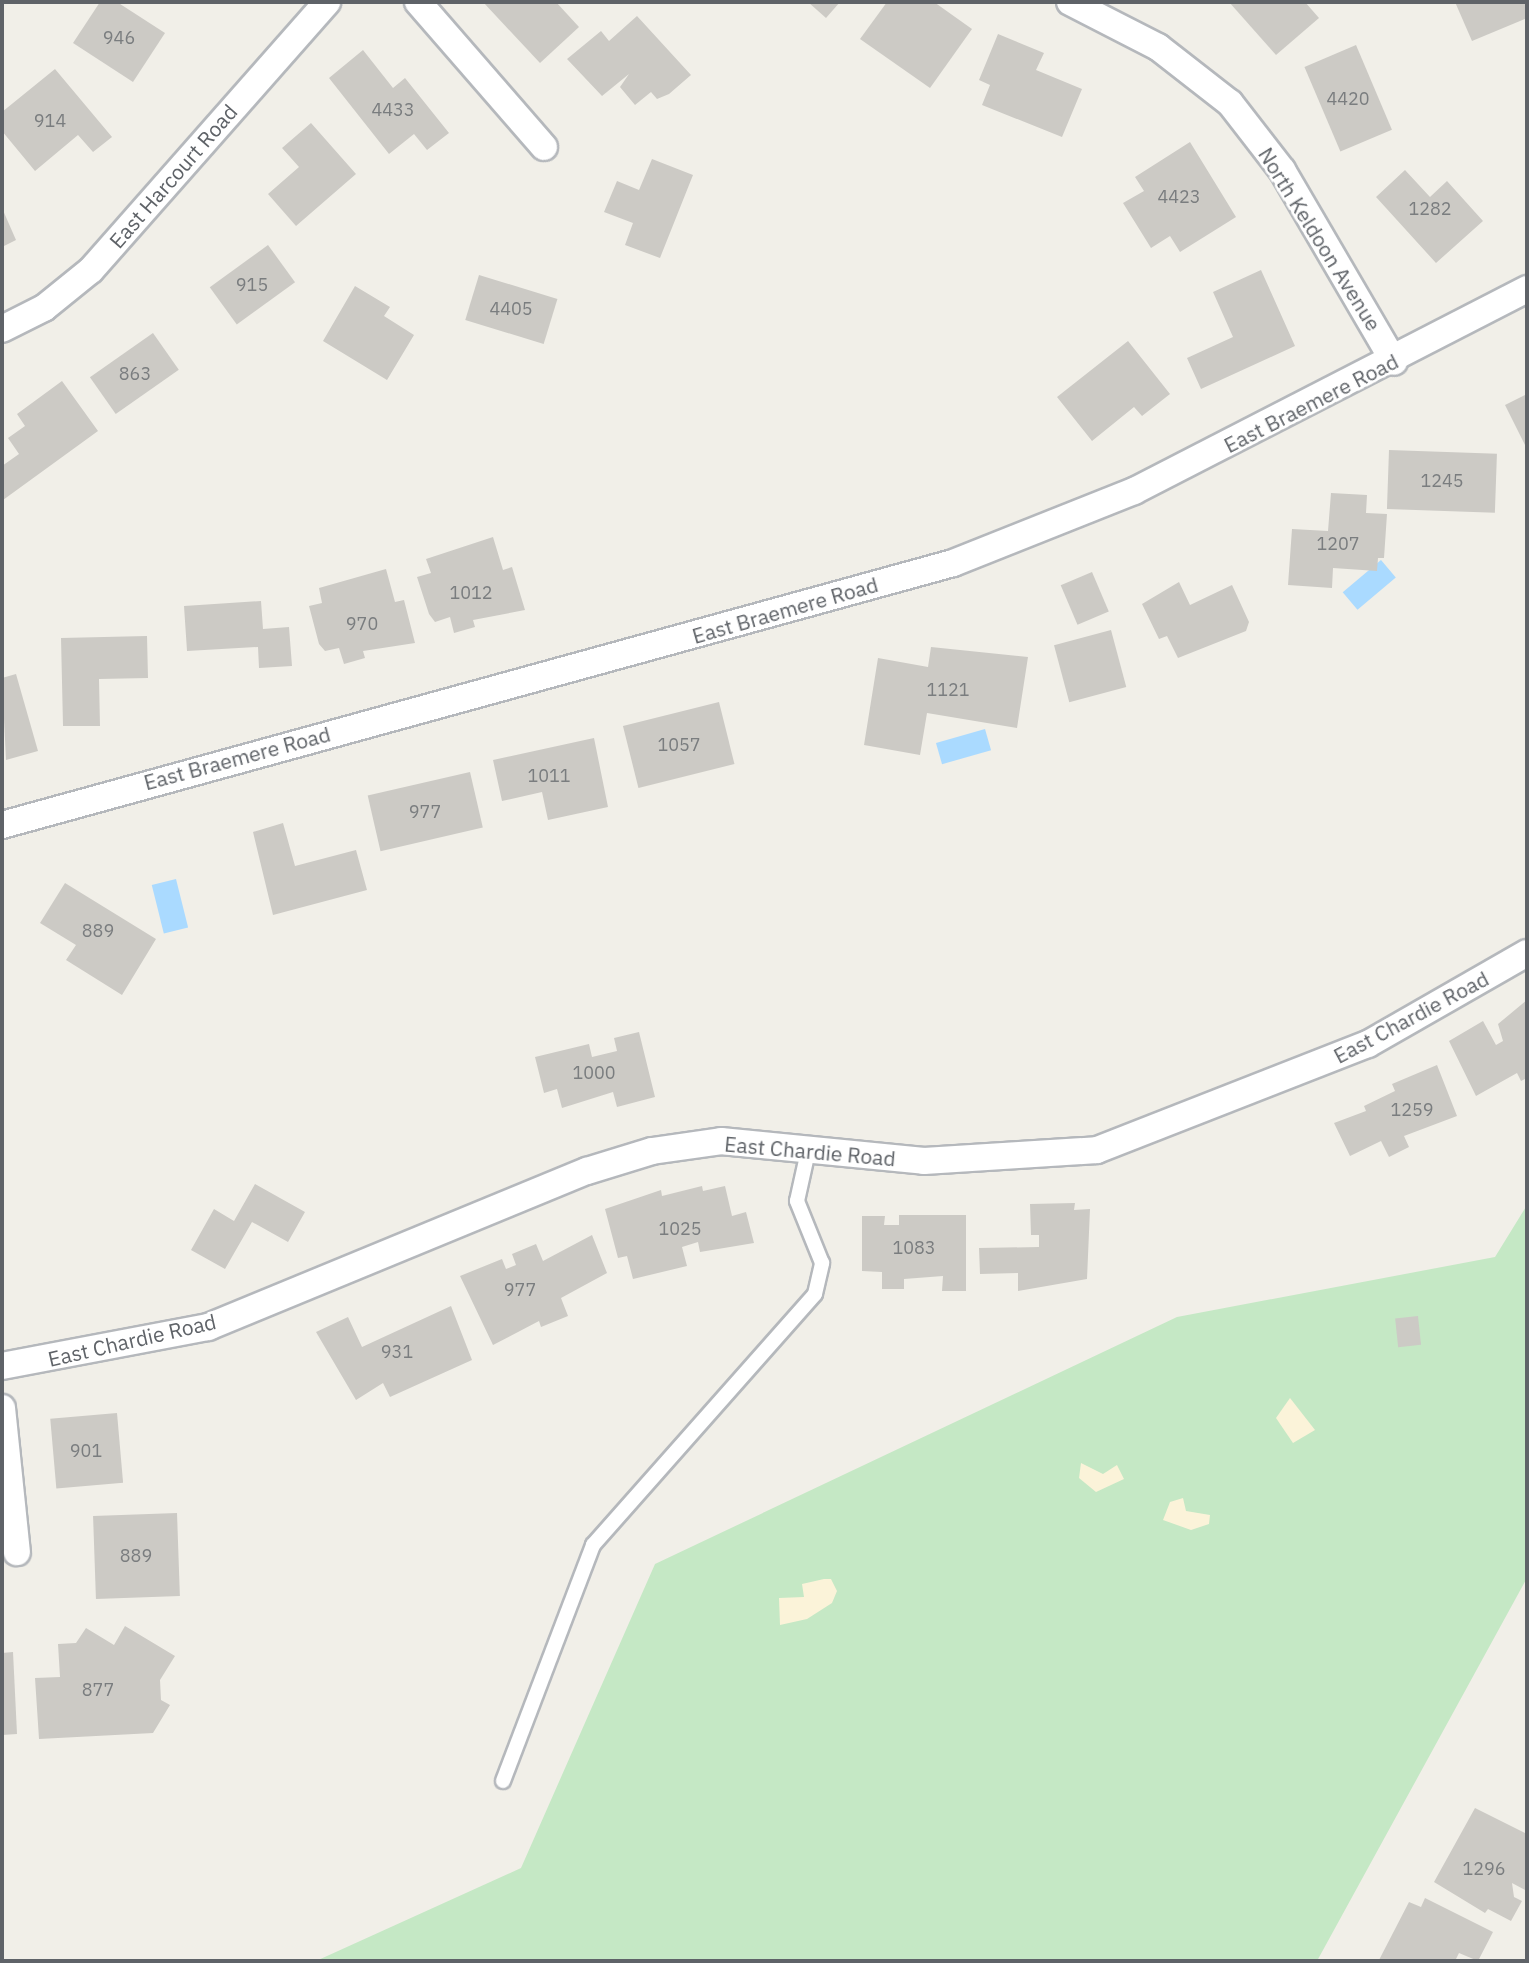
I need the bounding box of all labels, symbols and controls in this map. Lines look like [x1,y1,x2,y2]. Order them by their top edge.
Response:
house number: 946 [103,27,135,49]
house number: 4420 [1326,88,1370,110]
street label: East Harcourt Road [104,99,242,253]
house number: 4433 [371,99,415,121]
house number: 914 [34,110,66,132]
street label: North Keldoon Avenue [1253,143,1387,335]
house number: 4423 [1157,186,1201,208]
house number: 1282 [1408,198,1452,220]
house number: 915 [236,274,268,296]
house number: 4405 [489,298,533,320]
street label: East Braemere Road [1220,348,1402,458]
house number: 863 [119,363,151,385]
house number: 1245 [1420,470,1464,492]
house number: 1207 [1316,533,1360,555]
street label: East Braemere Road [689,571,881,649]
house number: 1012 [449,582,493,604]
house number: 970 [346,613,378,635]
house number: 1121 [926,679,970,701]
street label: East Braemere Road [141,721,333,795]
house number: 1057 [657,734,701,756]
house number: 1011 [527,765,571,787]
house number: 977 [409,801,441,823]
house number: 889 [82,920,114,942]
street label: East Chardie Road [1329,966,1493,1068]
house number: 1000 [572,1062,616,1084]
house number: 1259 [1390,1099,1434,1121]
street label: East Chardie Road [723,1131,897,1171]
house number: 1025 [658,1218,702,1240]
house number: 1083 [892,1237,936,1259]
house number: 977 [504,1279,536,1301]
street label: East Chardie Road [45,1308,219,1372]
house number: 931 [381,1341,413,1363]
house number: 901 [70,1440,102,1462]
house number: 889 [120,1545,152,1567]
house number: 877 [82,1679,114,1701]
house number: 1296 [1462,1858,1506,1880]

